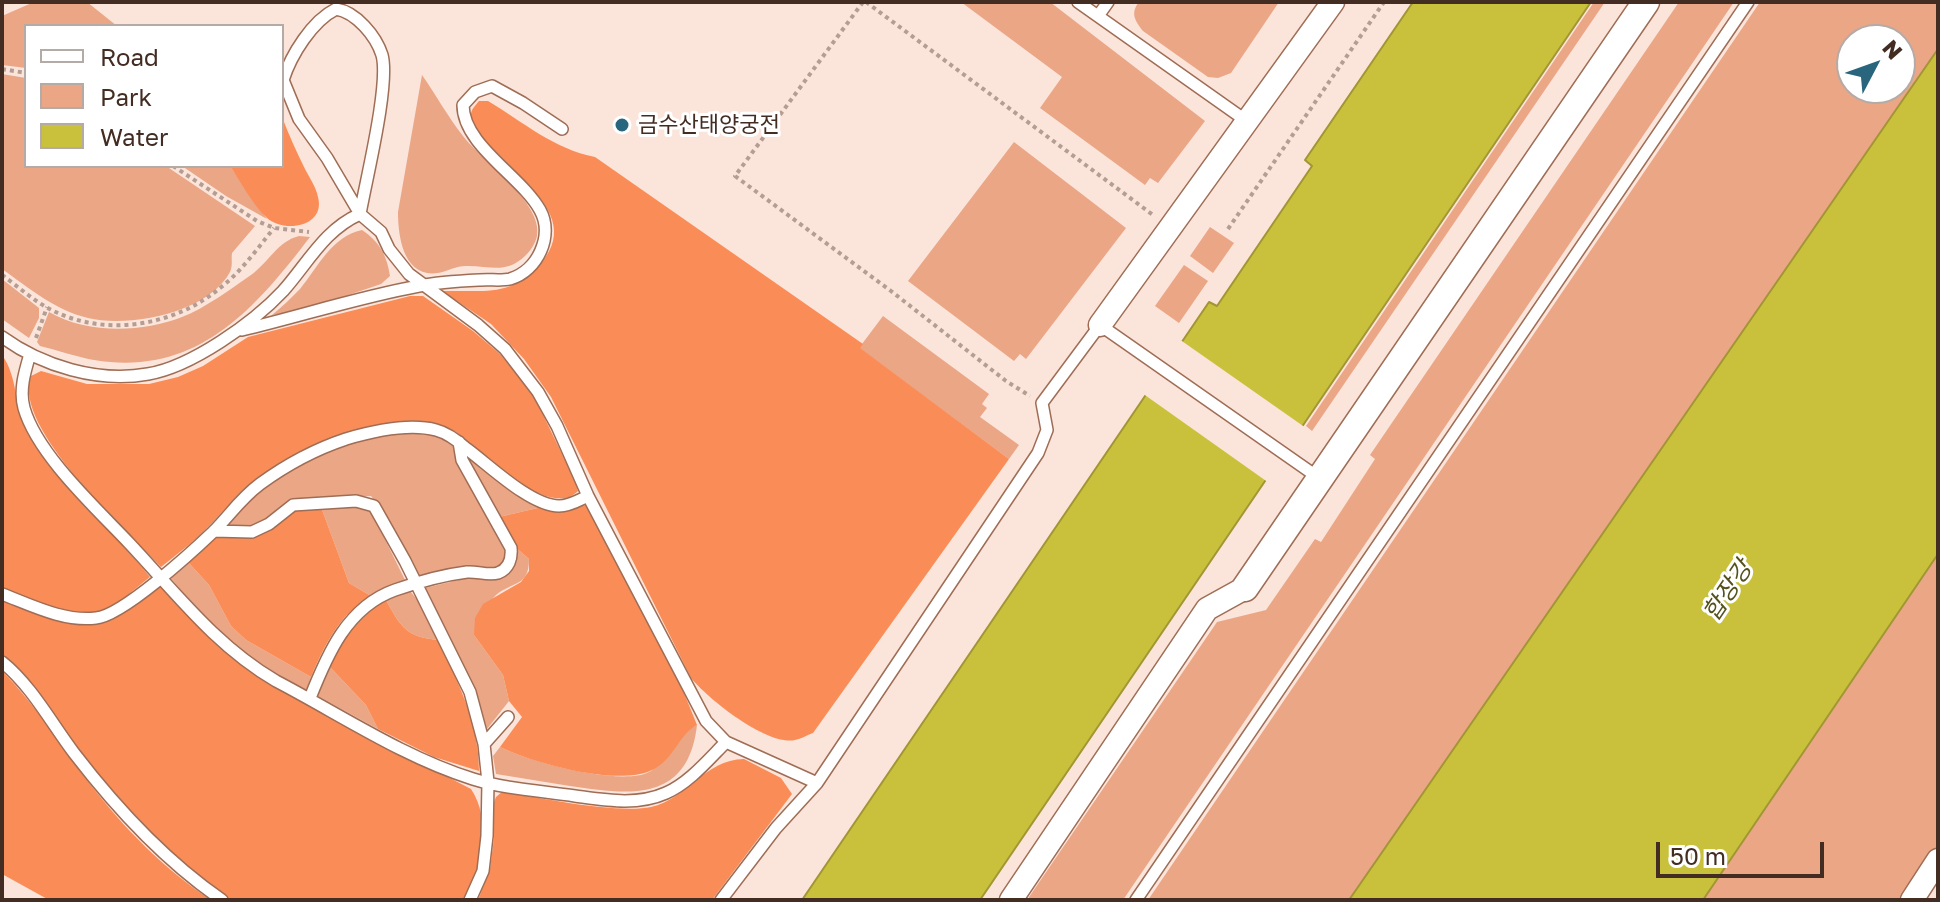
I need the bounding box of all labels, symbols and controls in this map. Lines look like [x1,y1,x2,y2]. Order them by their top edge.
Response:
legend [24,24,284,168]
north arrow [1836,24,1916,104]
text: N [1877,34,1909,64]
text: Road [100,42,159,71]
text: Park [100,82,152,111]
place label: 금수산태양궁전 [638,112,780,138]
marker: 금수산태양궁전 [613,116,631,134]
text: Water [100,122,168,151]
water label: 합장강 [1698,555,1758,627]
scale bar [1660,826,1828,876]
text: 50 m [1670,841,1726,870]

